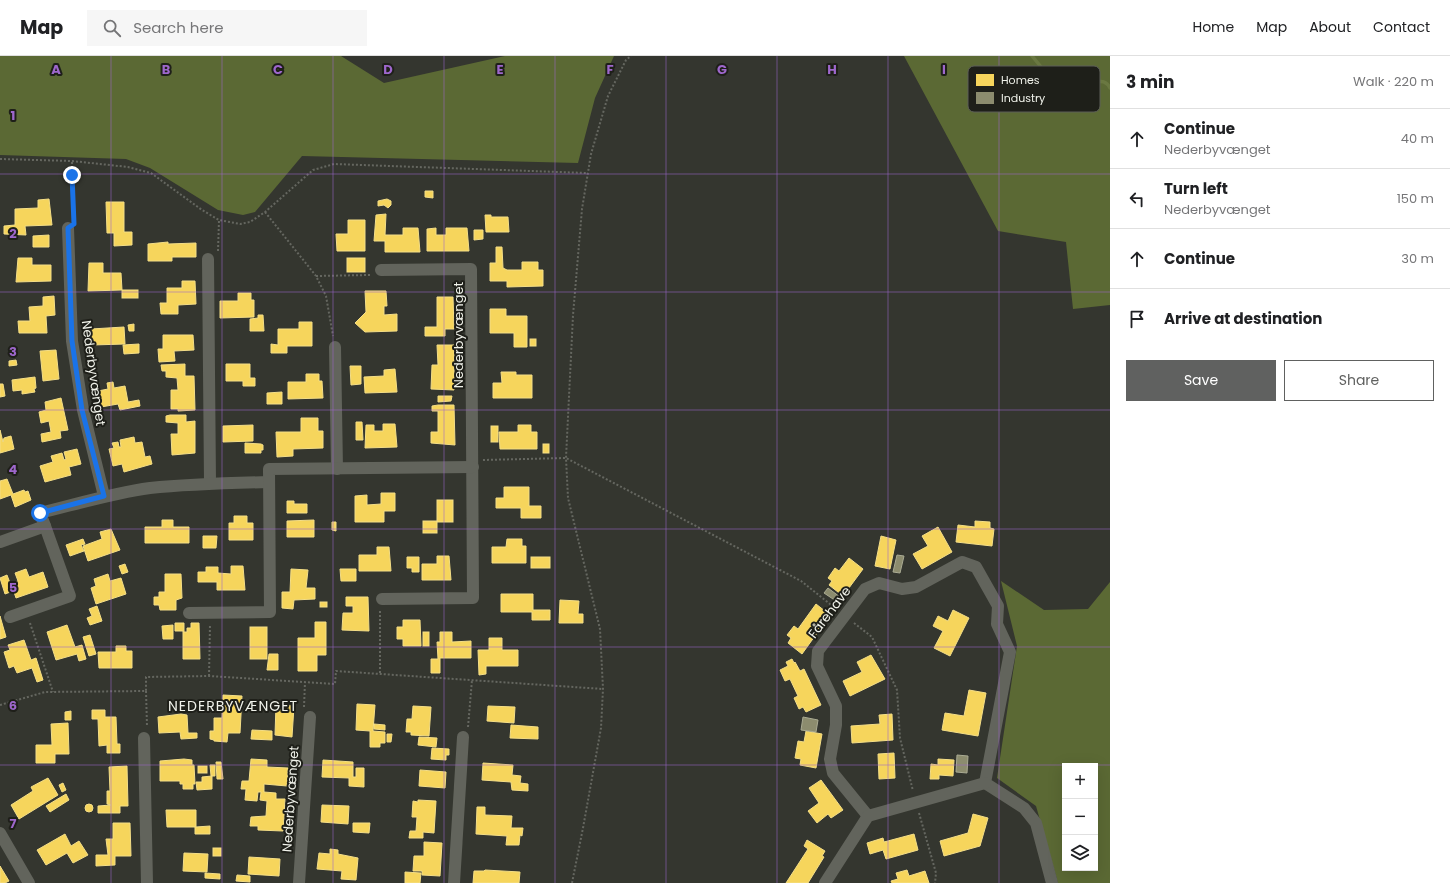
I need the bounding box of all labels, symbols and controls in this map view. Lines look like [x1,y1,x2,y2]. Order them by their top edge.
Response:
search box [87,10,367,46]
text: Map [20,14,63,41]
icon: search [101,17,123,39]
text: Search here [133,17,224,38]
text: Home [1192,17,1234,37]
text: Map [1256,17,1287,37]
text: About [1309,17,1351,37]
text: Contact [1373,17,1430,37]
text: A [51,60,61,79]
text: B [162,60,171,79]
text: C [273,60,283,79]
text: D [383,60,393,79]
text: E [496,60,504,79]
text: F [606,60,614,79]
text: G [717,60,727,79]
text: H [827,60,837,79]
text: I [942,60,946,79]
legend [968,66,1100,112]
text: 3 min [1126,70,1174,94]
text: Homes [1001,72,1040,88]
text: Walk · 220 m [1353,72,1434,91]
text: Industry [1001,90,1046,106]
text: 1 [11,106,15,125]
text: Continue [1164,118,1235,139]
icon: ahead [1126,128,1148,150]
text: 40 m [1401,129,1434,148]
text: Nederbyvænget [1164,140,1270,159]
route end [63,166,81,184]
text: Turn left [1164,178,1228,199]
icon: left [1126,188,1148,210]
text: 150 m [1397,189,1434,208]
text: Nederbyvænget [1164,200,1270,219]
text: 2 [9,224,17,243]
icon: ahead [1126,248,1148,270]
text: Continue [1164,248,1235,269]
text: 30 m [1401,249,1434,268]
street label: Nederbyvænget [449,282,468,388]
icon: arrive [1126,308,1148,330]
text: Arrive at destination [1164,308,1322,329]
street label: Nederbyvænget [77,319,110,427]
text: 3 [9,342,17,361]
button: Save [1126,360,1276,401]
button: Share [1284,360,1434,401]
text: 4 [9,460,18,479]
route start [31,504,49,522]
text: 5 [9,578,17,597]
street label: Fårehave [804,582,855,642]
text: 6 [9,696,17,715]
district label: NEDERBYVÆNGET [168,696,298,716]
street label: Nederbyvænget [277,745,304,853]
map controls [1062,763,1098,871]
button: + [1062,763,1098,799]
button: − [1062,799,1098,835]
text: 7 [10,814,17,833]
button: layers [1062,835,1098,871]

